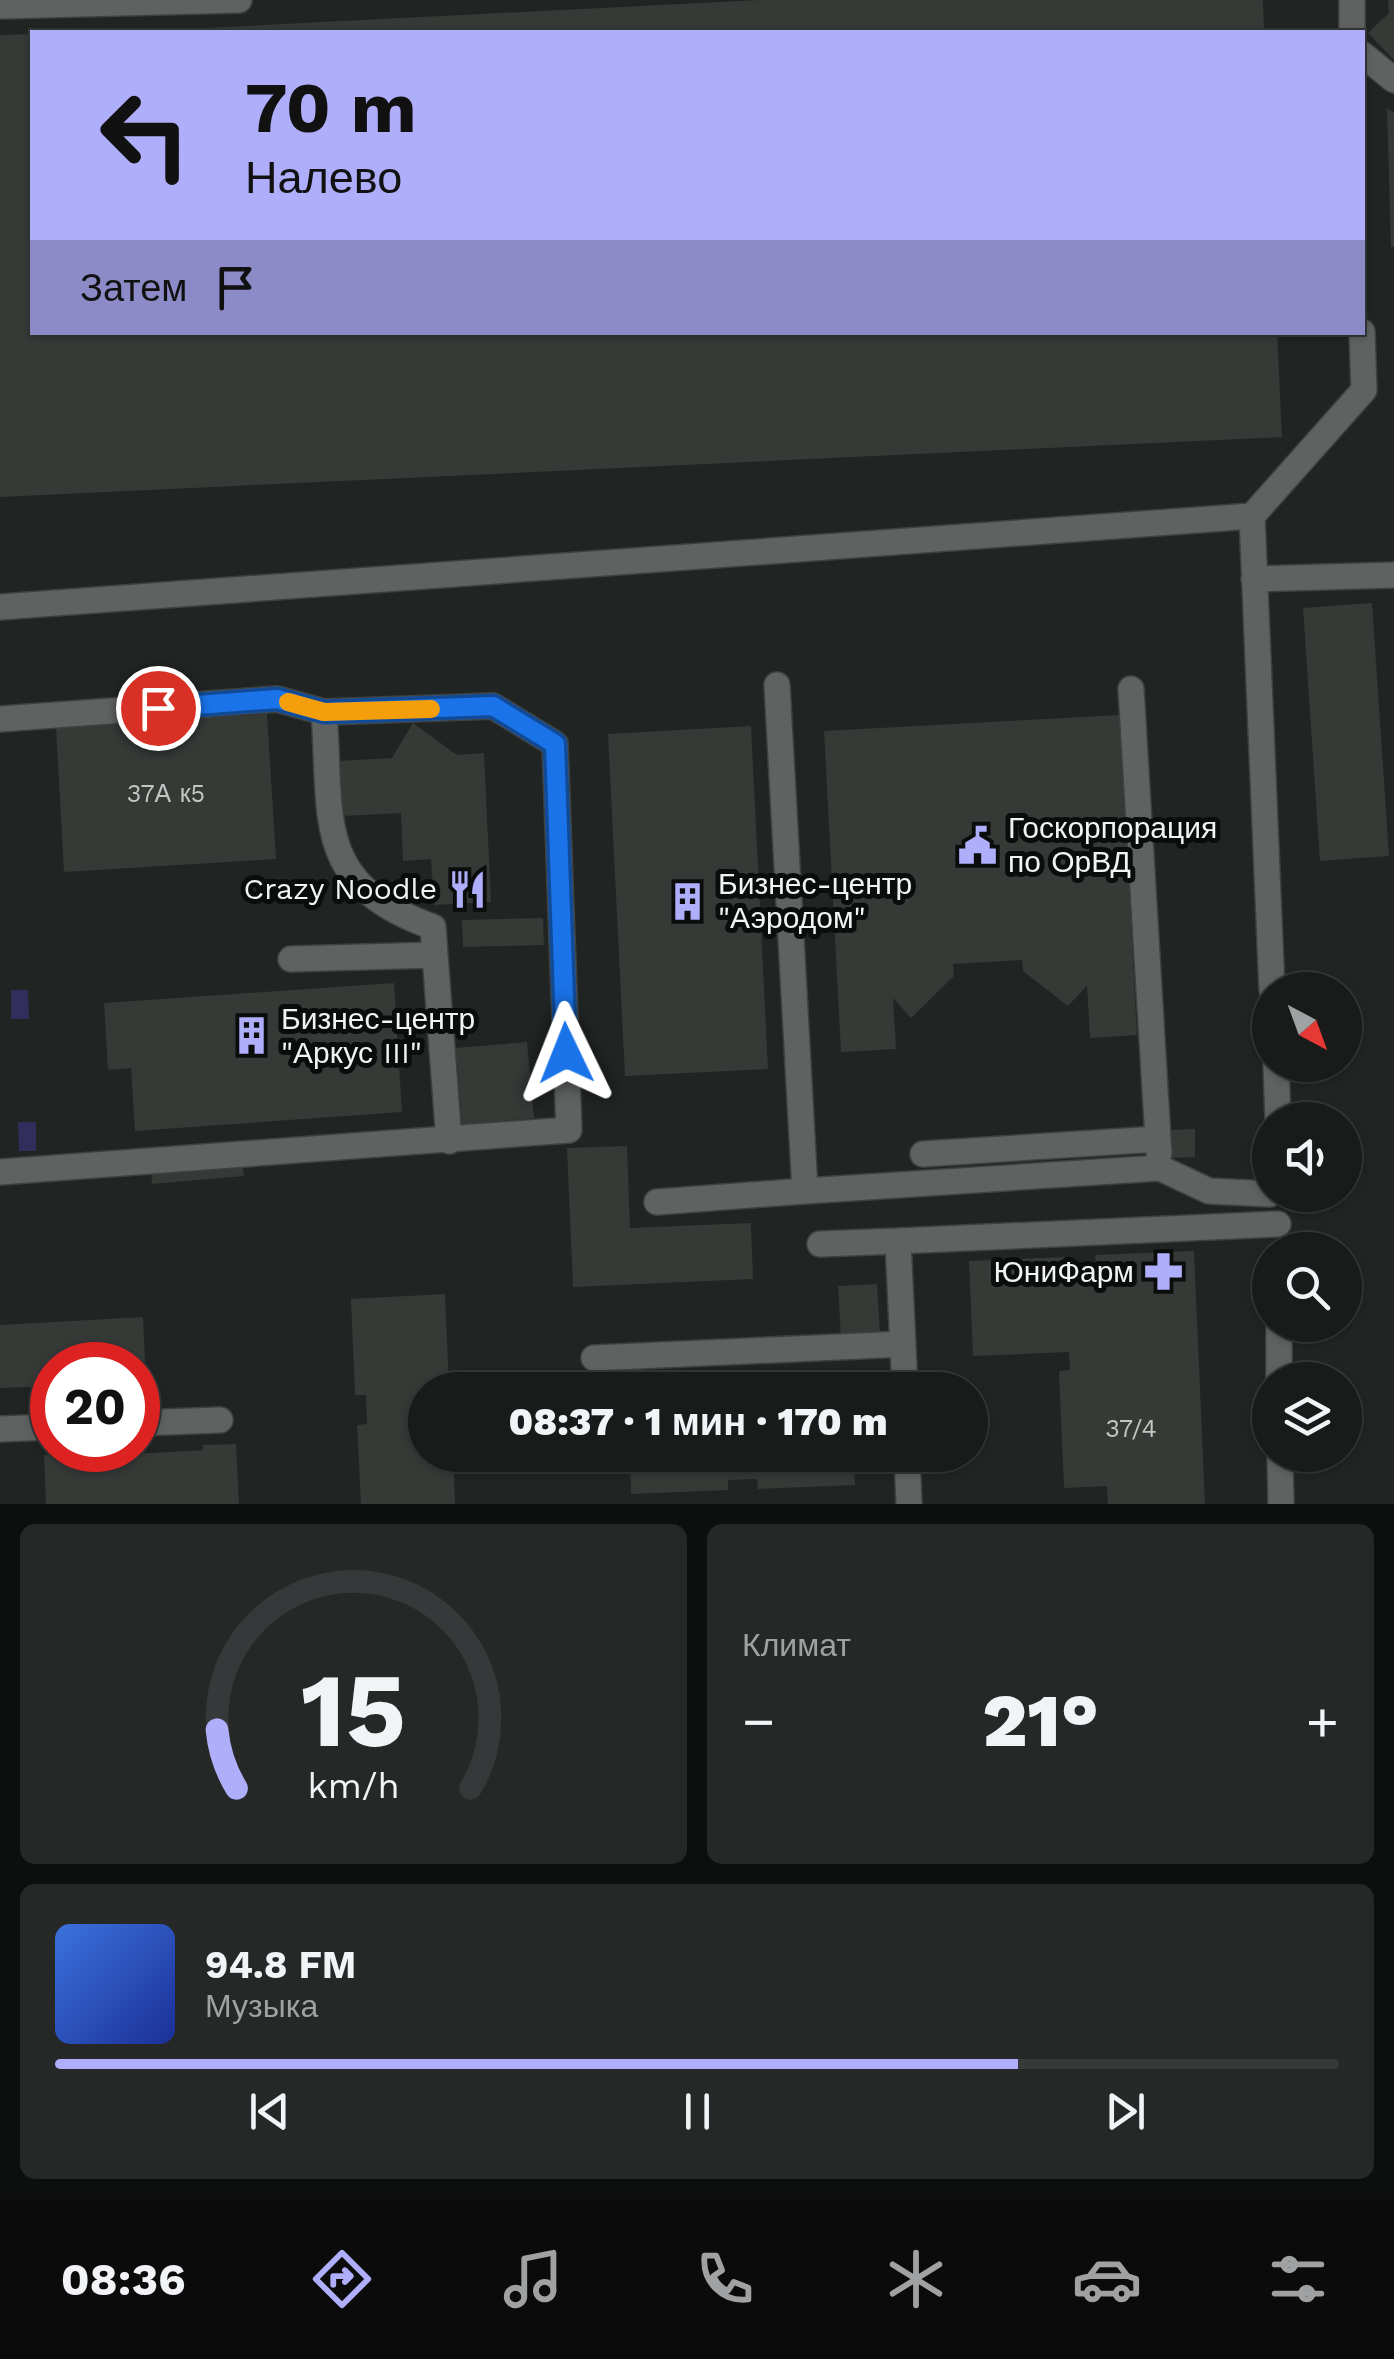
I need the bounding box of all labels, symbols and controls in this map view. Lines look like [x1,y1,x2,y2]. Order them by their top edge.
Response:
text: 70 m [245,67,417,149]
icon: left [80,70,210,200]
text: Налево [245,151,402,204]
icon: arrive [208,260,263,315]
text: Затем [80,266,188,310]
pin [116,666,201,751]
icon: arrive [131,681,186,736]
house number: 37А к5 [127,779,205,808]
place label: Госкорпорация по ОрВД [1008,810,1217,879]
public building icon: Госкорпорация по ОрВД [957,824,999,866]
place label: Бизнес-центр "Аэродом" [718,866,912,935]
restaurant icon: Crazy Noodle [446,868,488,910]
place label: Crazy Noodle [244,871,437,906]
building icon: Бизнес-центр "Аэродом" [667,880,709,922]
north arrow [1252,972,1362,1082]
map controls [1252,972,1362,1472]
place label: Бизнес-центр "Аркус III" [281,1001,475,1070]
position arrow [514,1001,618,1105]
building icon: Бизнес-центр "Аркус III" [230,1015,272,1057]
button: sound [1252,1102,1362,1212]
button: search [1252,1232,1362,1342]
pharmacy icon: ЮниФарм [1143,1251,1185,1293]
place label: ЮниФарм [994,1254,1134,1289]
speed limit sign: 20 [30,1342,160,1472]
button: layers [1252,1362,1362,1472]
text: 08:37 · 1 мин · 170 m [508,1400,888,1444]
house number: 37/4 [1105,1414,1157,1443]
text: Климат [742,1626,851,1664]
text: 15 [301,1649,406,1771]
text: 21° [982,1676,1099,1764]
text: − [742,1689,775,1753]
text: + [1306,1689,1339,1753]
text: km/h [307,1765,400,1807]
text: 94.8 FM [205,1943,356,1987]
text: Музыка [205,1987,318,2025]
icon: previous [242,2084,297,2139]
icon: pause [670,2084,725,2139]
icon: next [1098,2084,1153,2139]
icon: directions [307,2244,377,2314]
icon: music [498,2244,568,2314]
icon: phone [690,2244,760,2314]
icon: climate [881,2244,951,2314]
icon: car [1072,2244,1142,2314]
icon: filters [1263,2244,1333,2314]
text: 08:36 [61,2253,186,2306]

